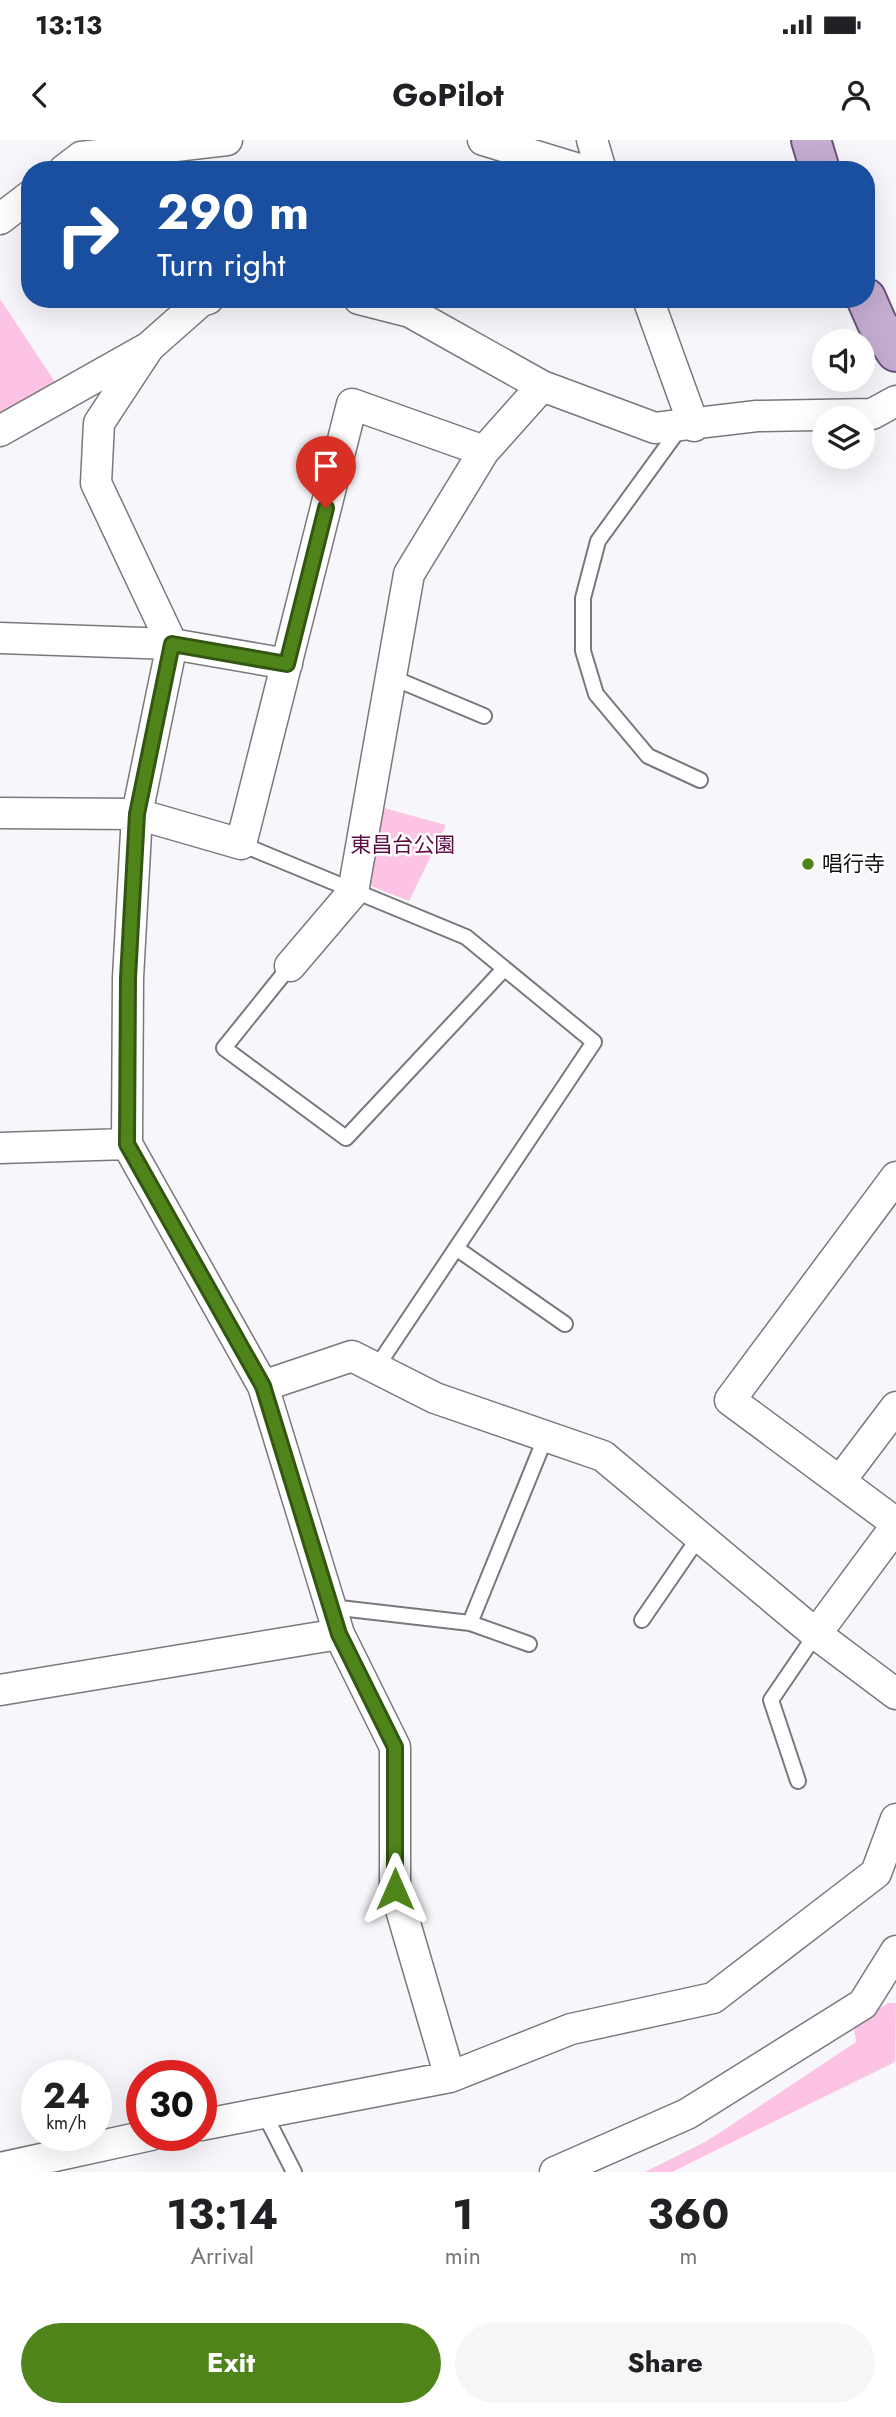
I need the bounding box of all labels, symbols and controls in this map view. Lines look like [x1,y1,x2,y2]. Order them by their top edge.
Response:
text: 13:13 [35,6,102,44]
text: GoPilot [392,72,504,118]
icon: back [21,76,59,114]
icon: person [837,76,875,114]
text: 290 m [157,177,309,247]
icon: right [42,189,133,280]
text: Turn right [157,242,286,288]
map controls [812,329,875,469]
button: sound [812,329,875,392]
button: layers [812,406,875,469]
pin [296,436,356,508]
icon: arrive [307,447,345,485]
park label: 東昌台公園 [351,830,456,860]
place label: 唱行寺 [822,849,885,879]
marker: 唱行寺 [800,856,816,872]
position arrow [358,1852,432,1926]
speed limit sign: 30 [126,2060,217,2151]
text: 24 [43,2071,90,2121]
text: km/h [46,2110,87,2136]
text: 13:14 [167,2184,278,2245]
text: 1 [452,2184,474,2245]
text: 360 [647,2184,729,2245]
text: Arrival [191,2239,254,2273]
text: min [445,2239,481,2273]
text: m [679,2239,697,2273]
button: Exit [21,2323,441,2403]
button: Share [455,2323,875,2403]

